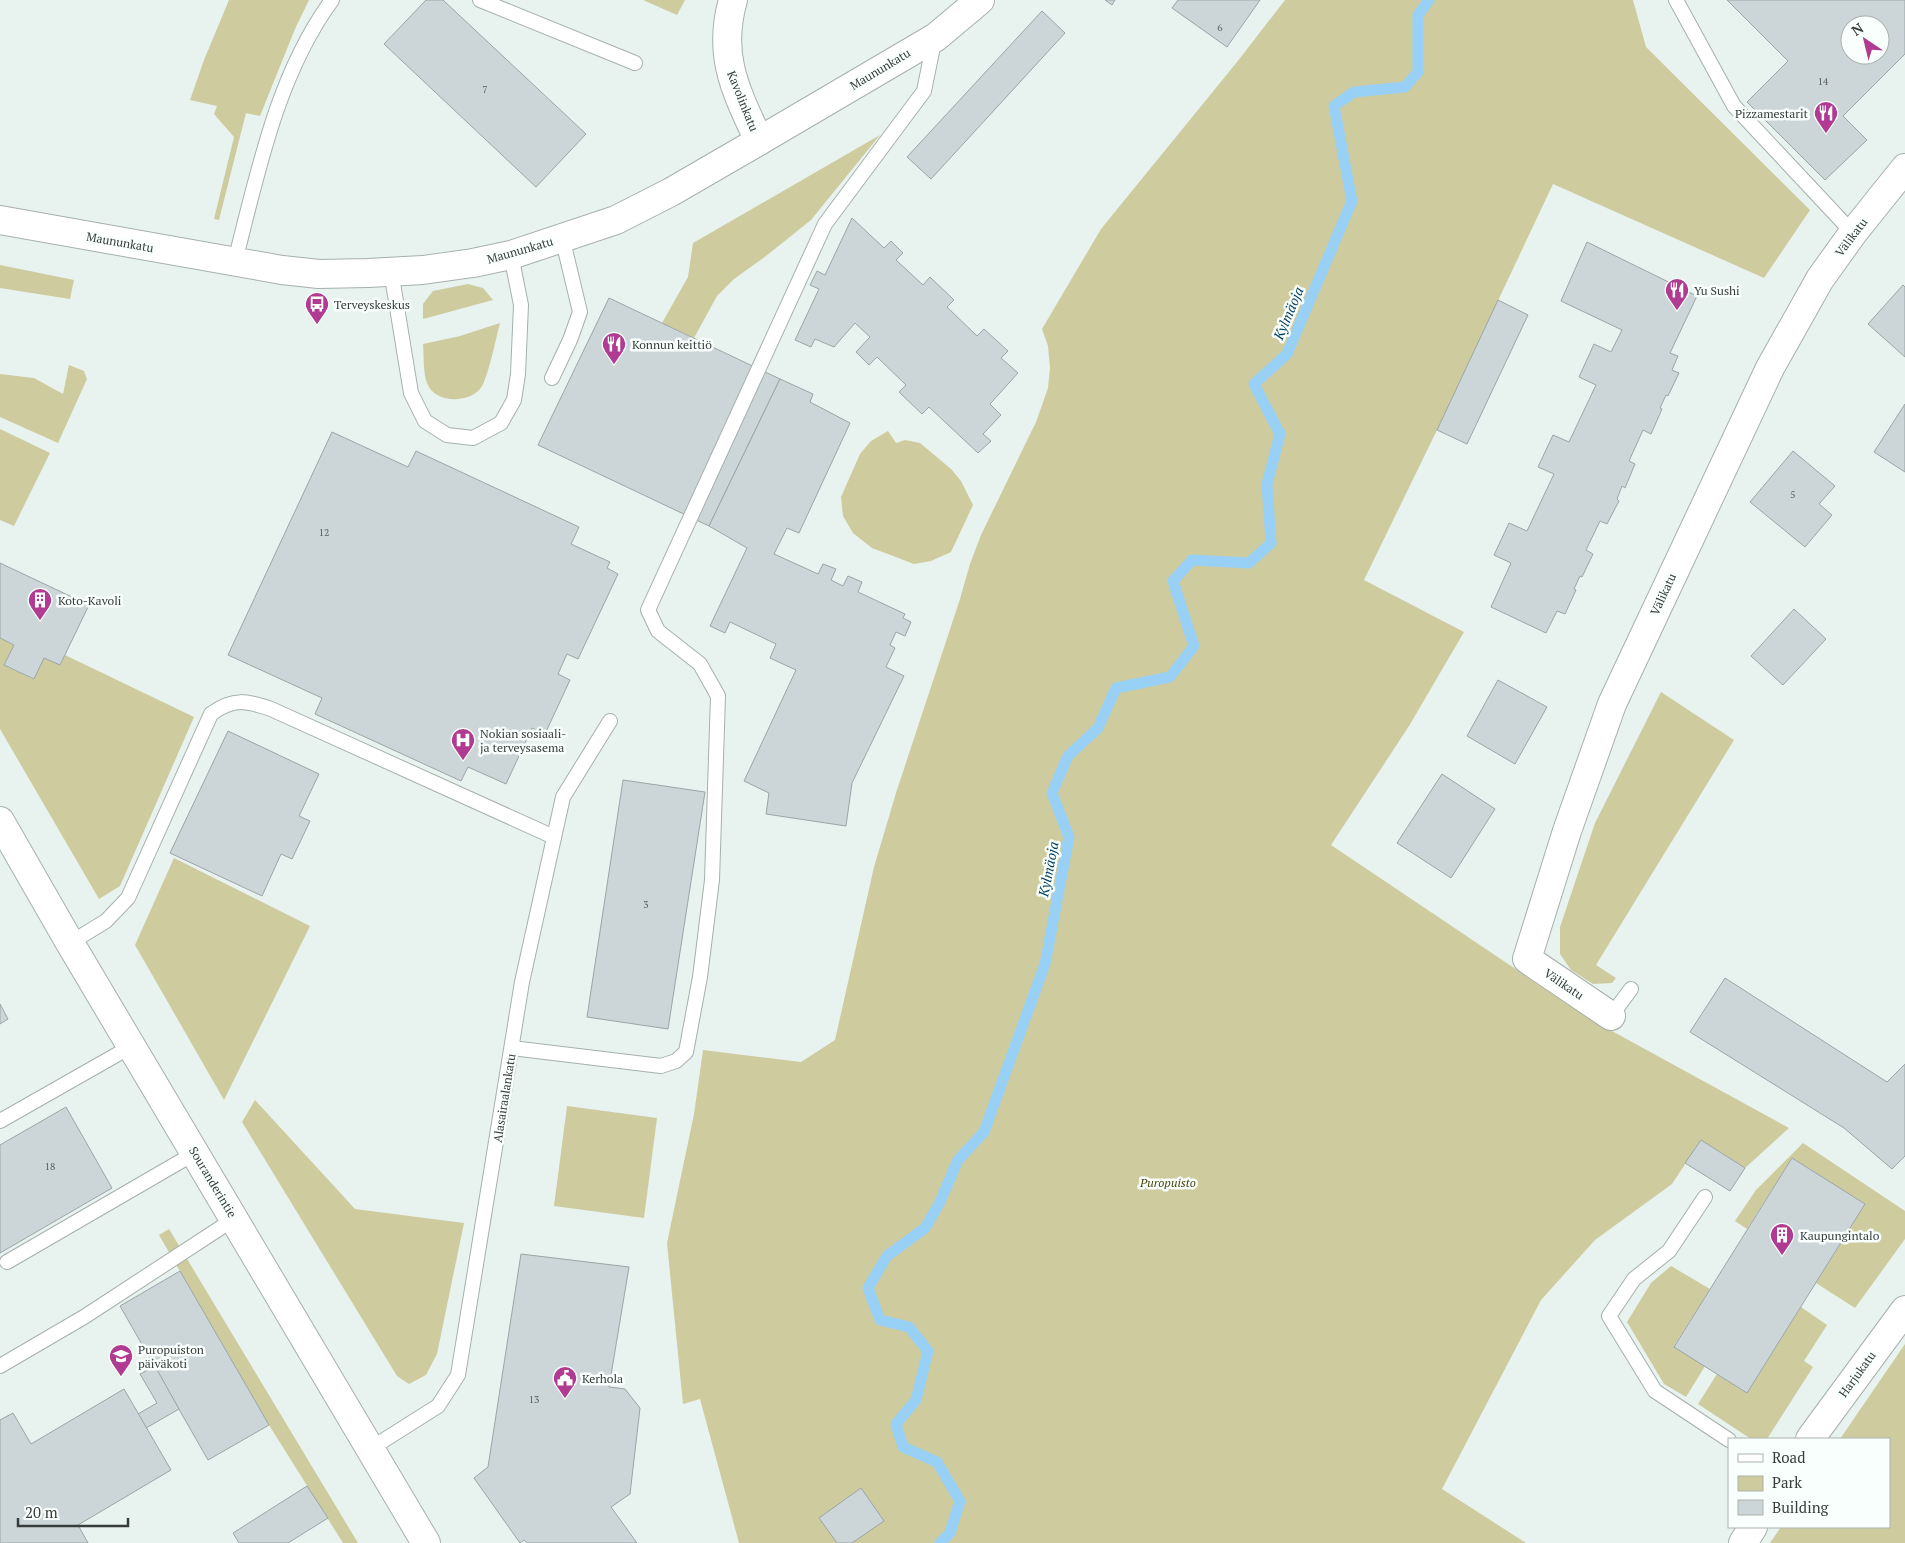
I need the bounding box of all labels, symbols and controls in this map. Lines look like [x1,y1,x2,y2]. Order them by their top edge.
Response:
north arrow [1840,15,1890,65]
text: N [1847,18,1867,40]
house number: 6 [1217,21,1223,34]
street label: Maununkatu [847,45,913,93]
street label: Kavolinkatu [724,68,762,134]
house number: 14 [1818,75,1829,88]
house number: 7 [482,83,488,96]
restaurant icon: Pizzamestarit [1813,100,1839,134]
place label: Pizzamestarit [1735,106,1809,121]
street label: Välikatu [1832,215,1870,259]
street label: Maununkatu [85,229,155,255]
street label: Maununkatu [485,233,555,267]
restaurant icon: Yu Sushi [1664,277,1690,311]
place label: Yu Sushi [1694,283,1740,298]
water label: Kylmäoja [1268,284,1308,343]
bus stop icon: Terveyskeskus [304,291,330,325]
place label: Terveyskeskus [334,297,410,312]
restaurant icon: Konnun keittiö [601,331,627,365]
place label: Konnun keittiö [632,337,712,352]
house number: 5 [1790,488,1796,501]
house number: 12 [319,526,329,539]
street label: Välikatu [1647,570,1679,617]
building icon: Koto-Kavoli [27,587,53,621]
place label: Koto-Kavoli [58,593,122,608]
place label: Nokian sosiaali- ja terveysasema [480,726,566,755]
hospital icon: Nokian sosiaali- ja terveysasema [450,727,476,761]
water label: Kylmäoja [1033,840,1063,899]
house number: 3 [643,898,649,911]
street label: Välikatu [1541,965,1587,1003]
street label: Alasairaalankatu [490,1052,518,1144]
street label: Souranderintie [186,1144,240,1220]
house number: 18 [45,1160,55,1173]
park label: Puropuisto [1139,1175,1196,1190]
building icon: Kaupungintalo [1769,1222,1795,1256]
place label: Kaupungintalo [1800,1228,1880,1243]
place label: Puropuiston päiväkoti [138,1342,204,1371]
school or university icon: Puropuiston päiväkoti [108,1343,134,1377]
street label: Harjukatu [1835,1348,1879,1400]
public building icon: Kerhola [552,1365,578,1399]
place label: Kerhola [582,1371,623,1386]
house number: 13 [529,1393,539,1406]
legend [1728,1438,1890,1528]
text: Road [1772,1447,1805,1467]
text: Park [1772,1472,1802,1492]
scale bar [18,1496,128,1528]
text: Building [1772,1497,1830,1517]
text: 20 m [25,1502,58,1522]

